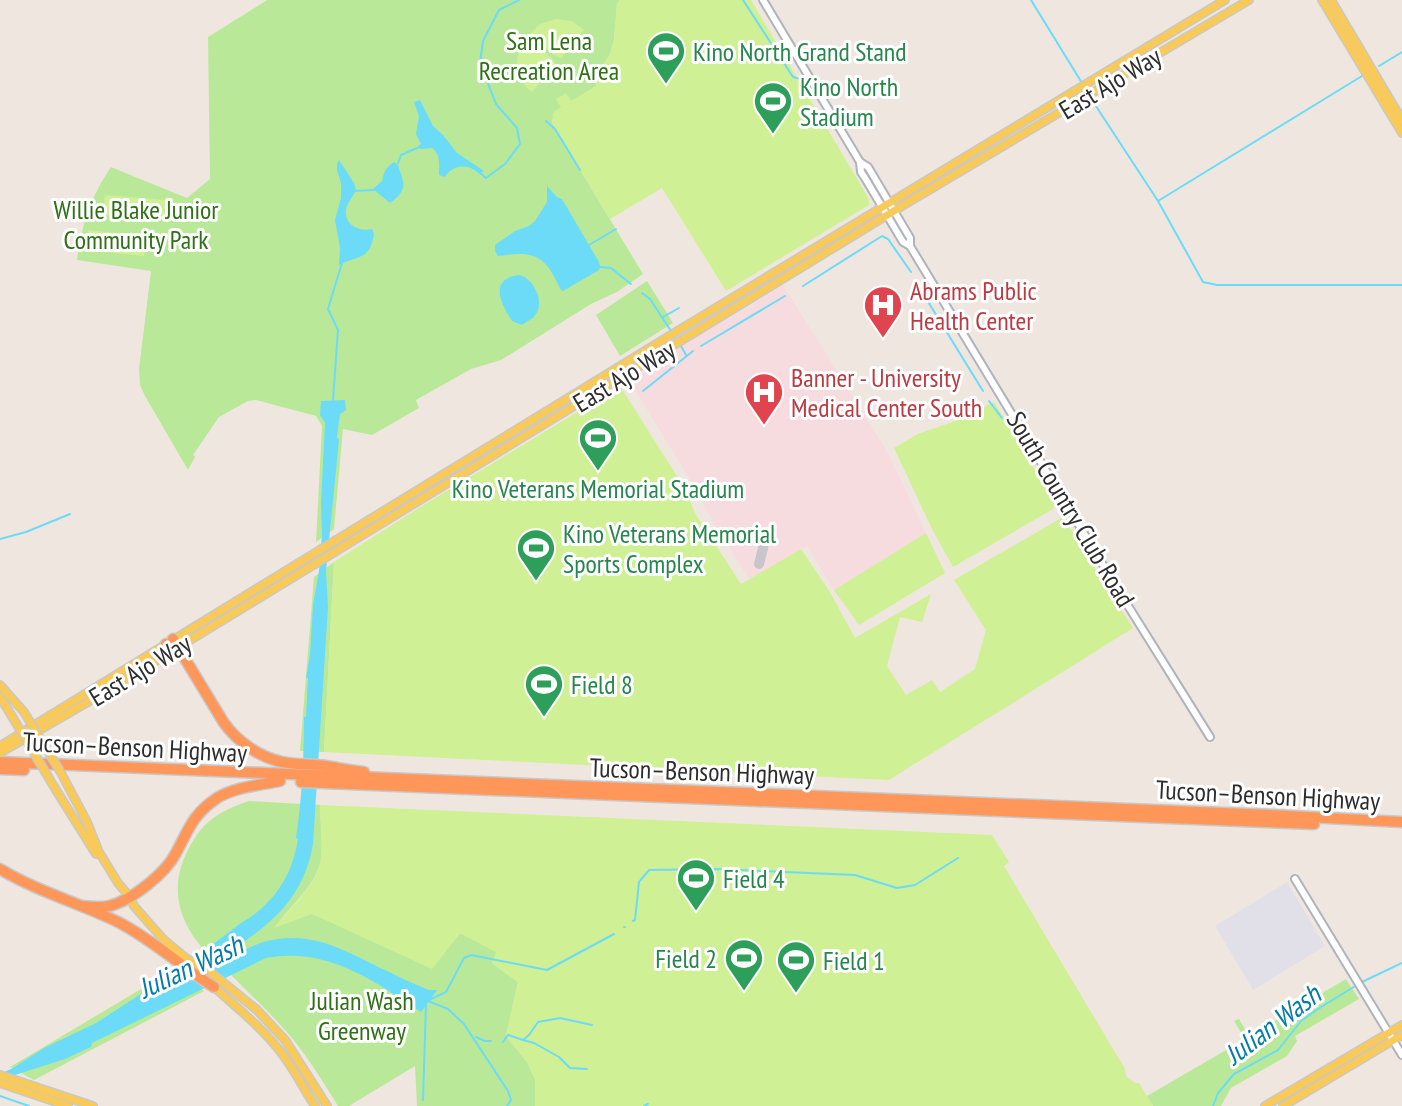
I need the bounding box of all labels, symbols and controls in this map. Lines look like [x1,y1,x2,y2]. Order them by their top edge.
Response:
park label: Sam Lena Recreation Area [479,24,619,87]
sports icon: Kino North Grand Stand [645,30,687,85]
place label: Kino North Grand Stand [693,35,907,68]
street label: East Ajo Way [1053,40,1167,126]
place label: Kino North Stadium [800,70,898,133]
sports icon: Kino North Stadium [752,80,794,135]
park label: Willie Blake Junior Community Park [54,193,218,256]
place label: Abrams Public Health Center [910,274,1037,337]
hospital icon: Abrams Public Health Center [862,284,904,339]
street label: East Ajo Way [567,333,681,419]
place label: Banner - University Medical Center South [791,361,982,424]
hospital icon: Banner - University Medical Center South [743,371,785,426]
street label: South Country Club Road [1000,405,1142,613]
sports icon: Kino Veterans Memorial Stadium [577,417,619,472]
place label: Kino Veterans Memorial Stadium [452,472,744,505]
place label: Kino Veterans Memorial Sports Complex [563,517,776,580]
sports icon: Kino Veterans Memorial Sports Complex [515,527,557,582]
street label: East Ajo Way [83,627,197,713]
sports icon: Field 8 [523,663,565,718]
place label: Field 8 [571,668,633,701]
street label: Tucson–Benson Highway [22,725,248,769]
street label: Tucson–Benson Highway [589,751,815,791]
street label: Tucson–Benson Highway [1155,773,1381,817]
sports icon: Field 4 [675,857,717,912]
place label: Field 4 [723,862,785,895]
water label: Julian Wash [131,925,250,1007]
sports icon: Field 2 [723,937,765,992]
sports icon: Field 1 [775,939,817,994]
place label: Field 2 [655,942,717,975]
place label: Field 1 [823,944,885,977]
water label: Julian Wash [1216,975,1329,1073]
park label: Julian Wash Greenway [309,984,414,1047]

